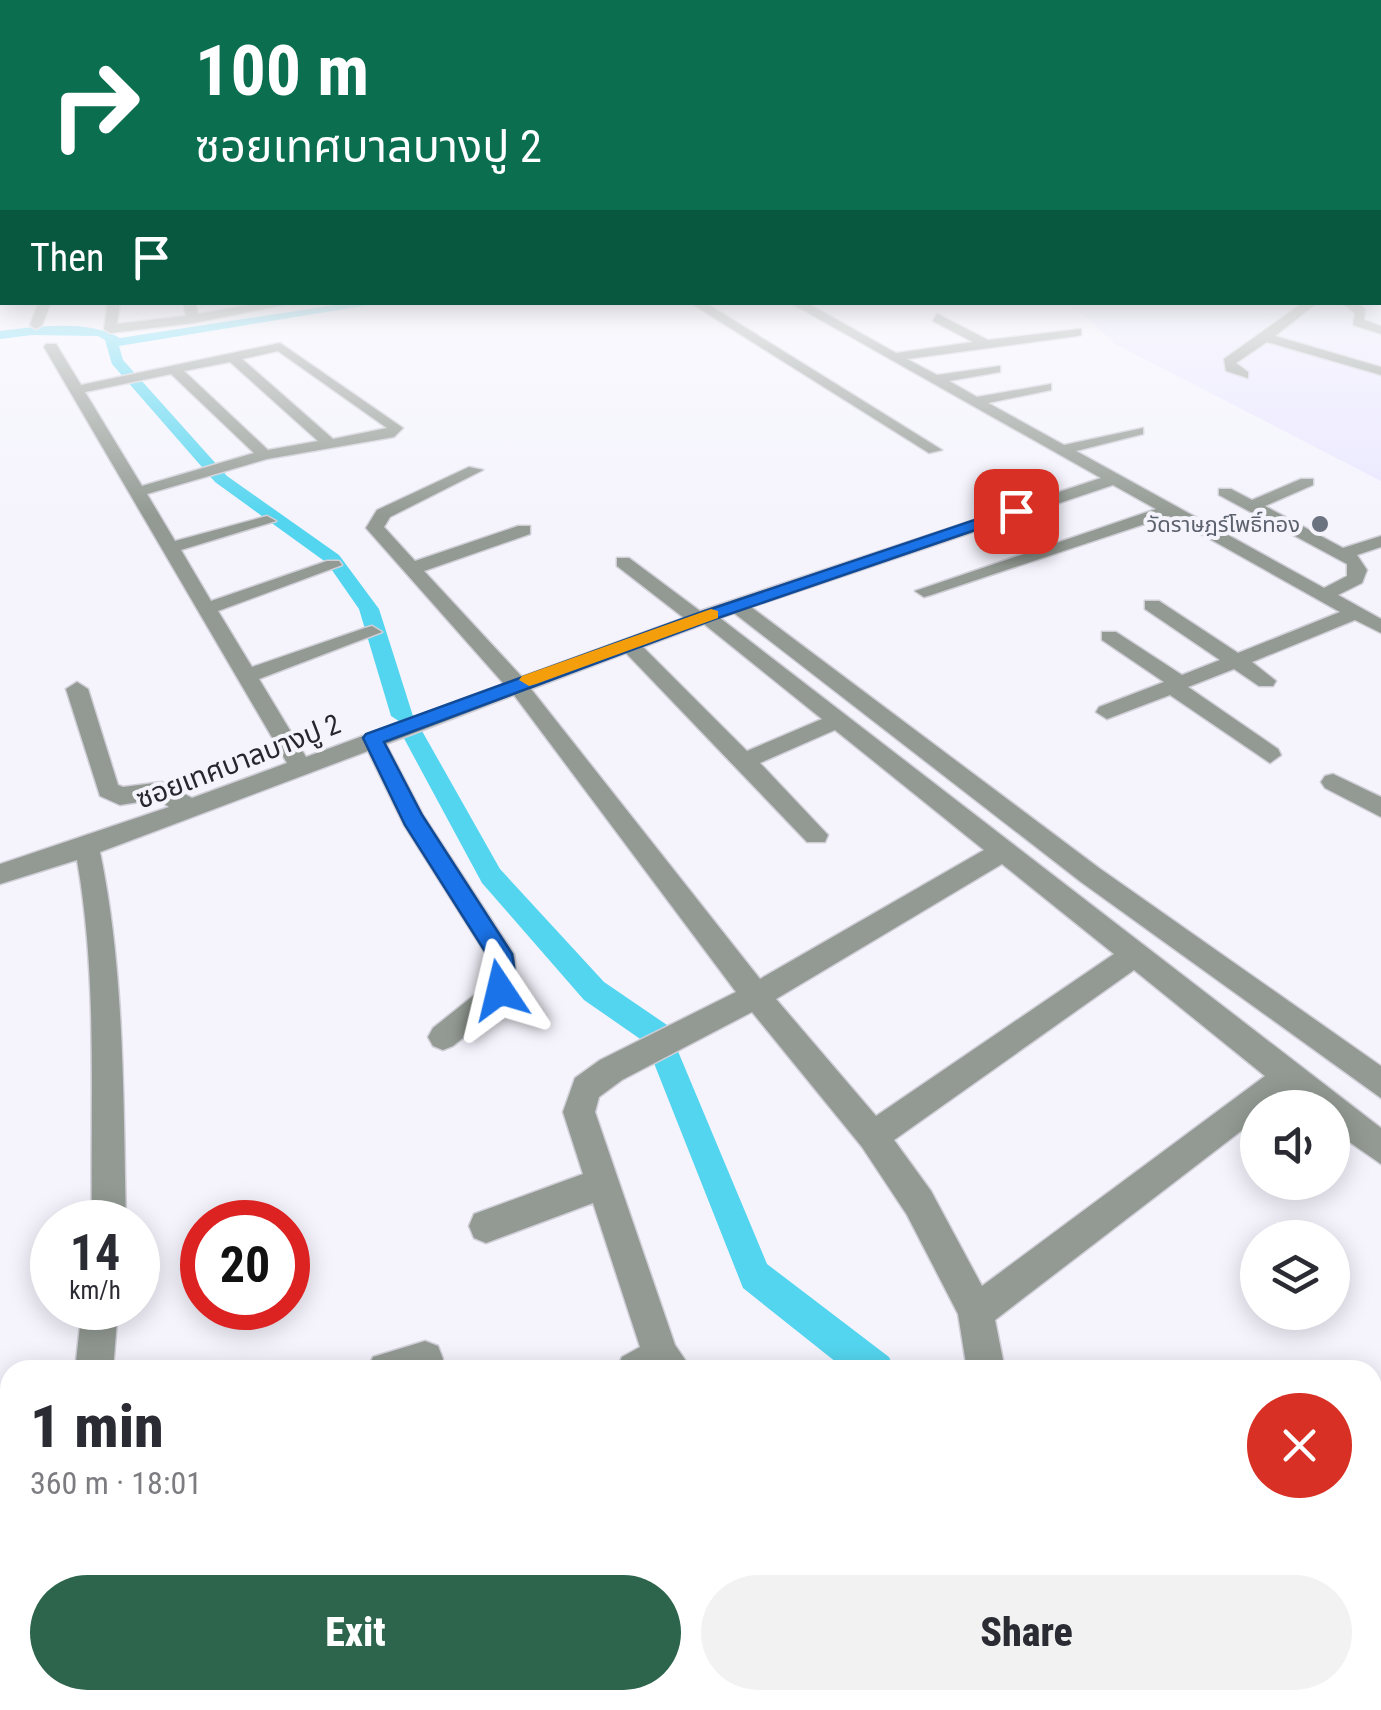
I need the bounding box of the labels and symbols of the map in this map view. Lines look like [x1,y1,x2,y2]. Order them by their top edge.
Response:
pin [974,469,1059,554]
place label: วัดราษฎร์โพธิ์ทอง [1146,511,1300,537]
marker: วัดราษฎร์โพธิ์ทอง [1309,513,1331,535]
street label: ซอยเทศบาลบางปู 2 [131,707,345,816]
position arrow [448,938,552,1042]
speed limit sign: 20 [180,1200,310,1330]

